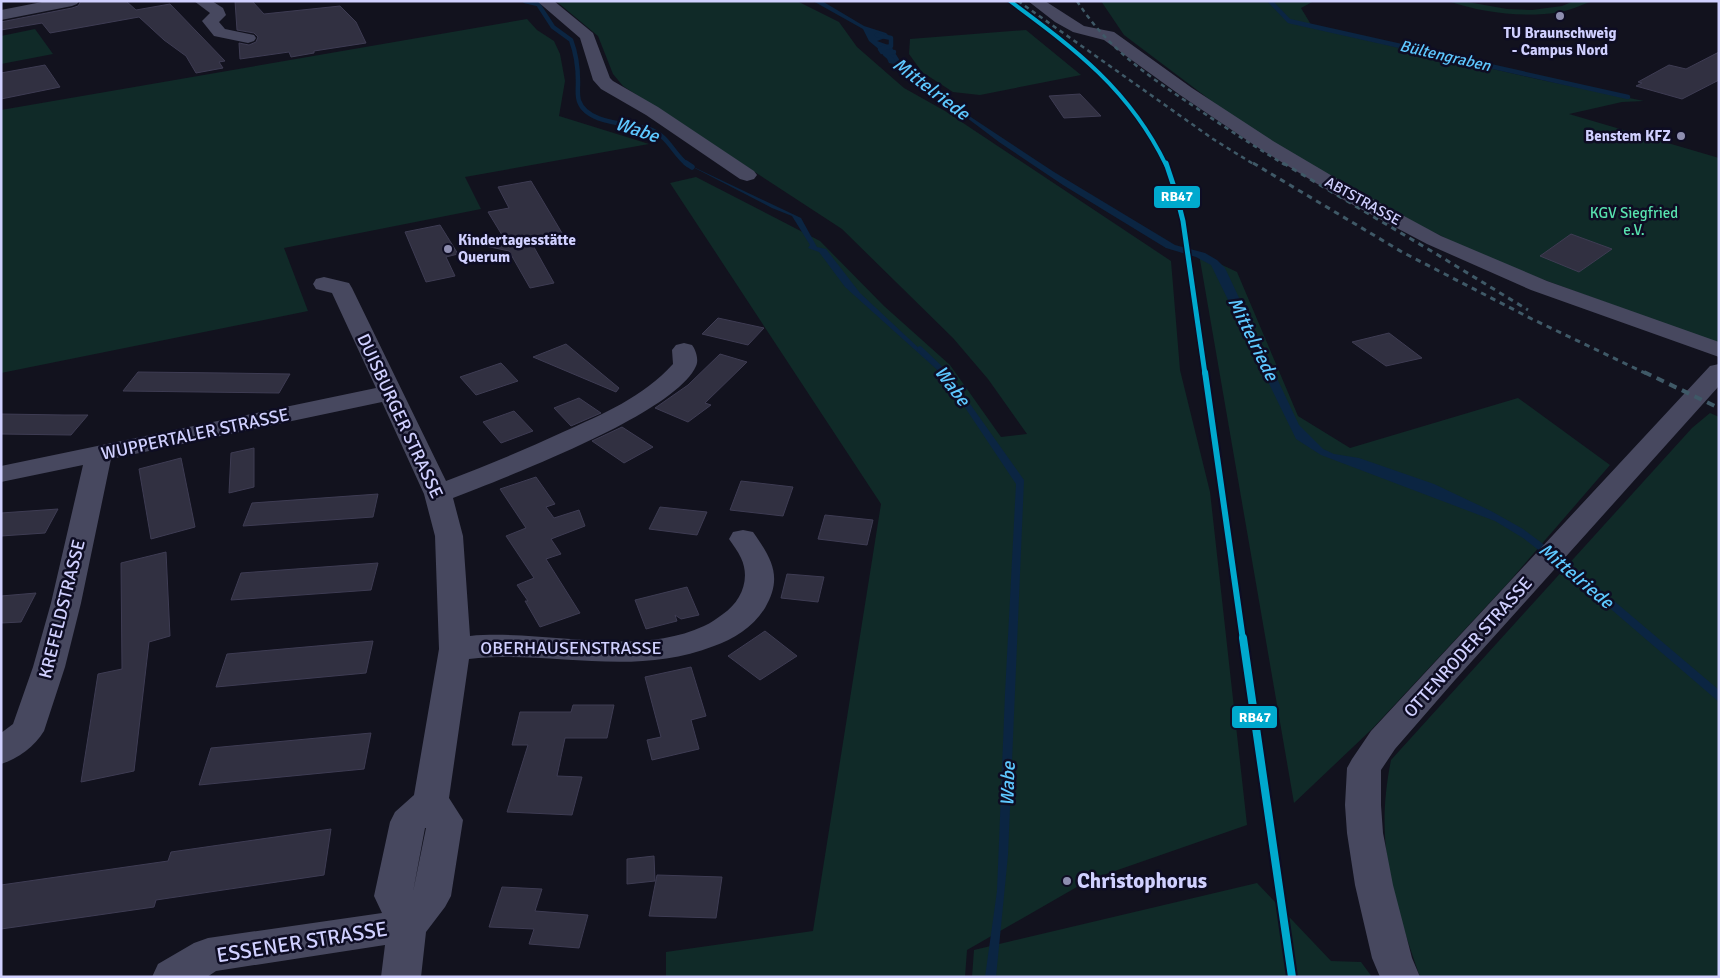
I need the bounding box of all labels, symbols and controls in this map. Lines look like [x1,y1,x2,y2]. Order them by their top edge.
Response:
marker: TU Braunschweig - Campus Nord [1554,10,1566,22]
place label: TU Braunschweig - Campus Nord [1503,24,1617,59]
water label: Bültengraben [1398,36,1494,76]
water label: Mittelriede [888,52,975,127]
water label: Wabe [612,112,663,149]
place label: Benstem KFZ [1585,127,1671,145]
marker: Benstem KFZ [1675,130,1687,142]
street label: ABTSTRASSE [1322,173,1404,229]
line badge: RB47 [1153,185,1201,209]
text: RB47 [1161,188,1194,205]
park label: KGV Siegfried e.V. [1590,204,1678,239]
place label: Kindertagesstätte Querum [458,231,576,266]
marker: Kindertagesstätte Querum [442,243,454,255]
water label: Mittelriede [1222,293,1284,386]
street label: DUISBURGER STRASSE [352,330,448,502]
water label: Wabe [929,361,976,412]
street label: WUPPERTALER STRASSE [99,403,291,465]
street label: KREFELDSTRASSE [34,537,90,681]
water label: Mittelriede [1534,538,1619,615]
street label: OTTENRODER STRASSE [1399,572,1537,722]
street label: OBERHAUSENSTRASSE [480,637,662,659]
line badge: RB47 [1231,705,1278,729]
text: RB47 [1239,709,1272,726]
water label: Wabe [995,760,1021,807]
place label: Christophorus [1077,868,1207,894]
marker: Christophorus [1061,875,1073,887]
street label: ESSENER STRASSE [215,916,389,968]

